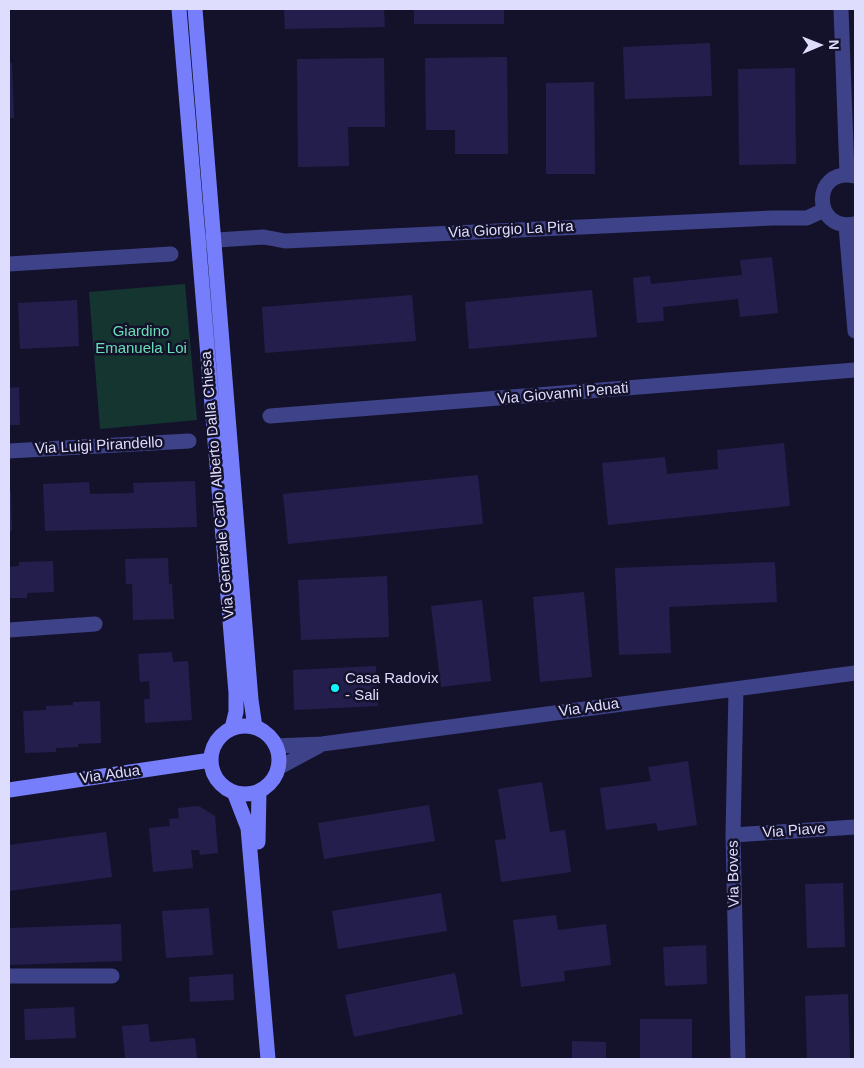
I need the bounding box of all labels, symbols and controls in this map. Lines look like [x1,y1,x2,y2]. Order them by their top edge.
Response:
north arrow [794,20,844,70]
text: N [826,40,842,50]
street label: Via Giorgio La Pira [448,218,574,242]
park label: Giardino Emanuela Loi [95,323,187,358]
street label: Via Generale Carlo Alberto Dalla Chiesa [197,351,239,619]
street label: Via Giovanni Penati [497,379,629,409]
street label: Via Luigi Pirandello [35,434,163,458]
place label: Casa Radovix - Sali [345,670,438,705]
marker: Casa Radovix - Sali [329,682,341,694]
street label: Via Adua [558,695,620,721]
street label: Via Adua [79,762,141,788]
street label: Via Piave [762,820,826,842]
street label: Via Boves [724,840,744,908]

